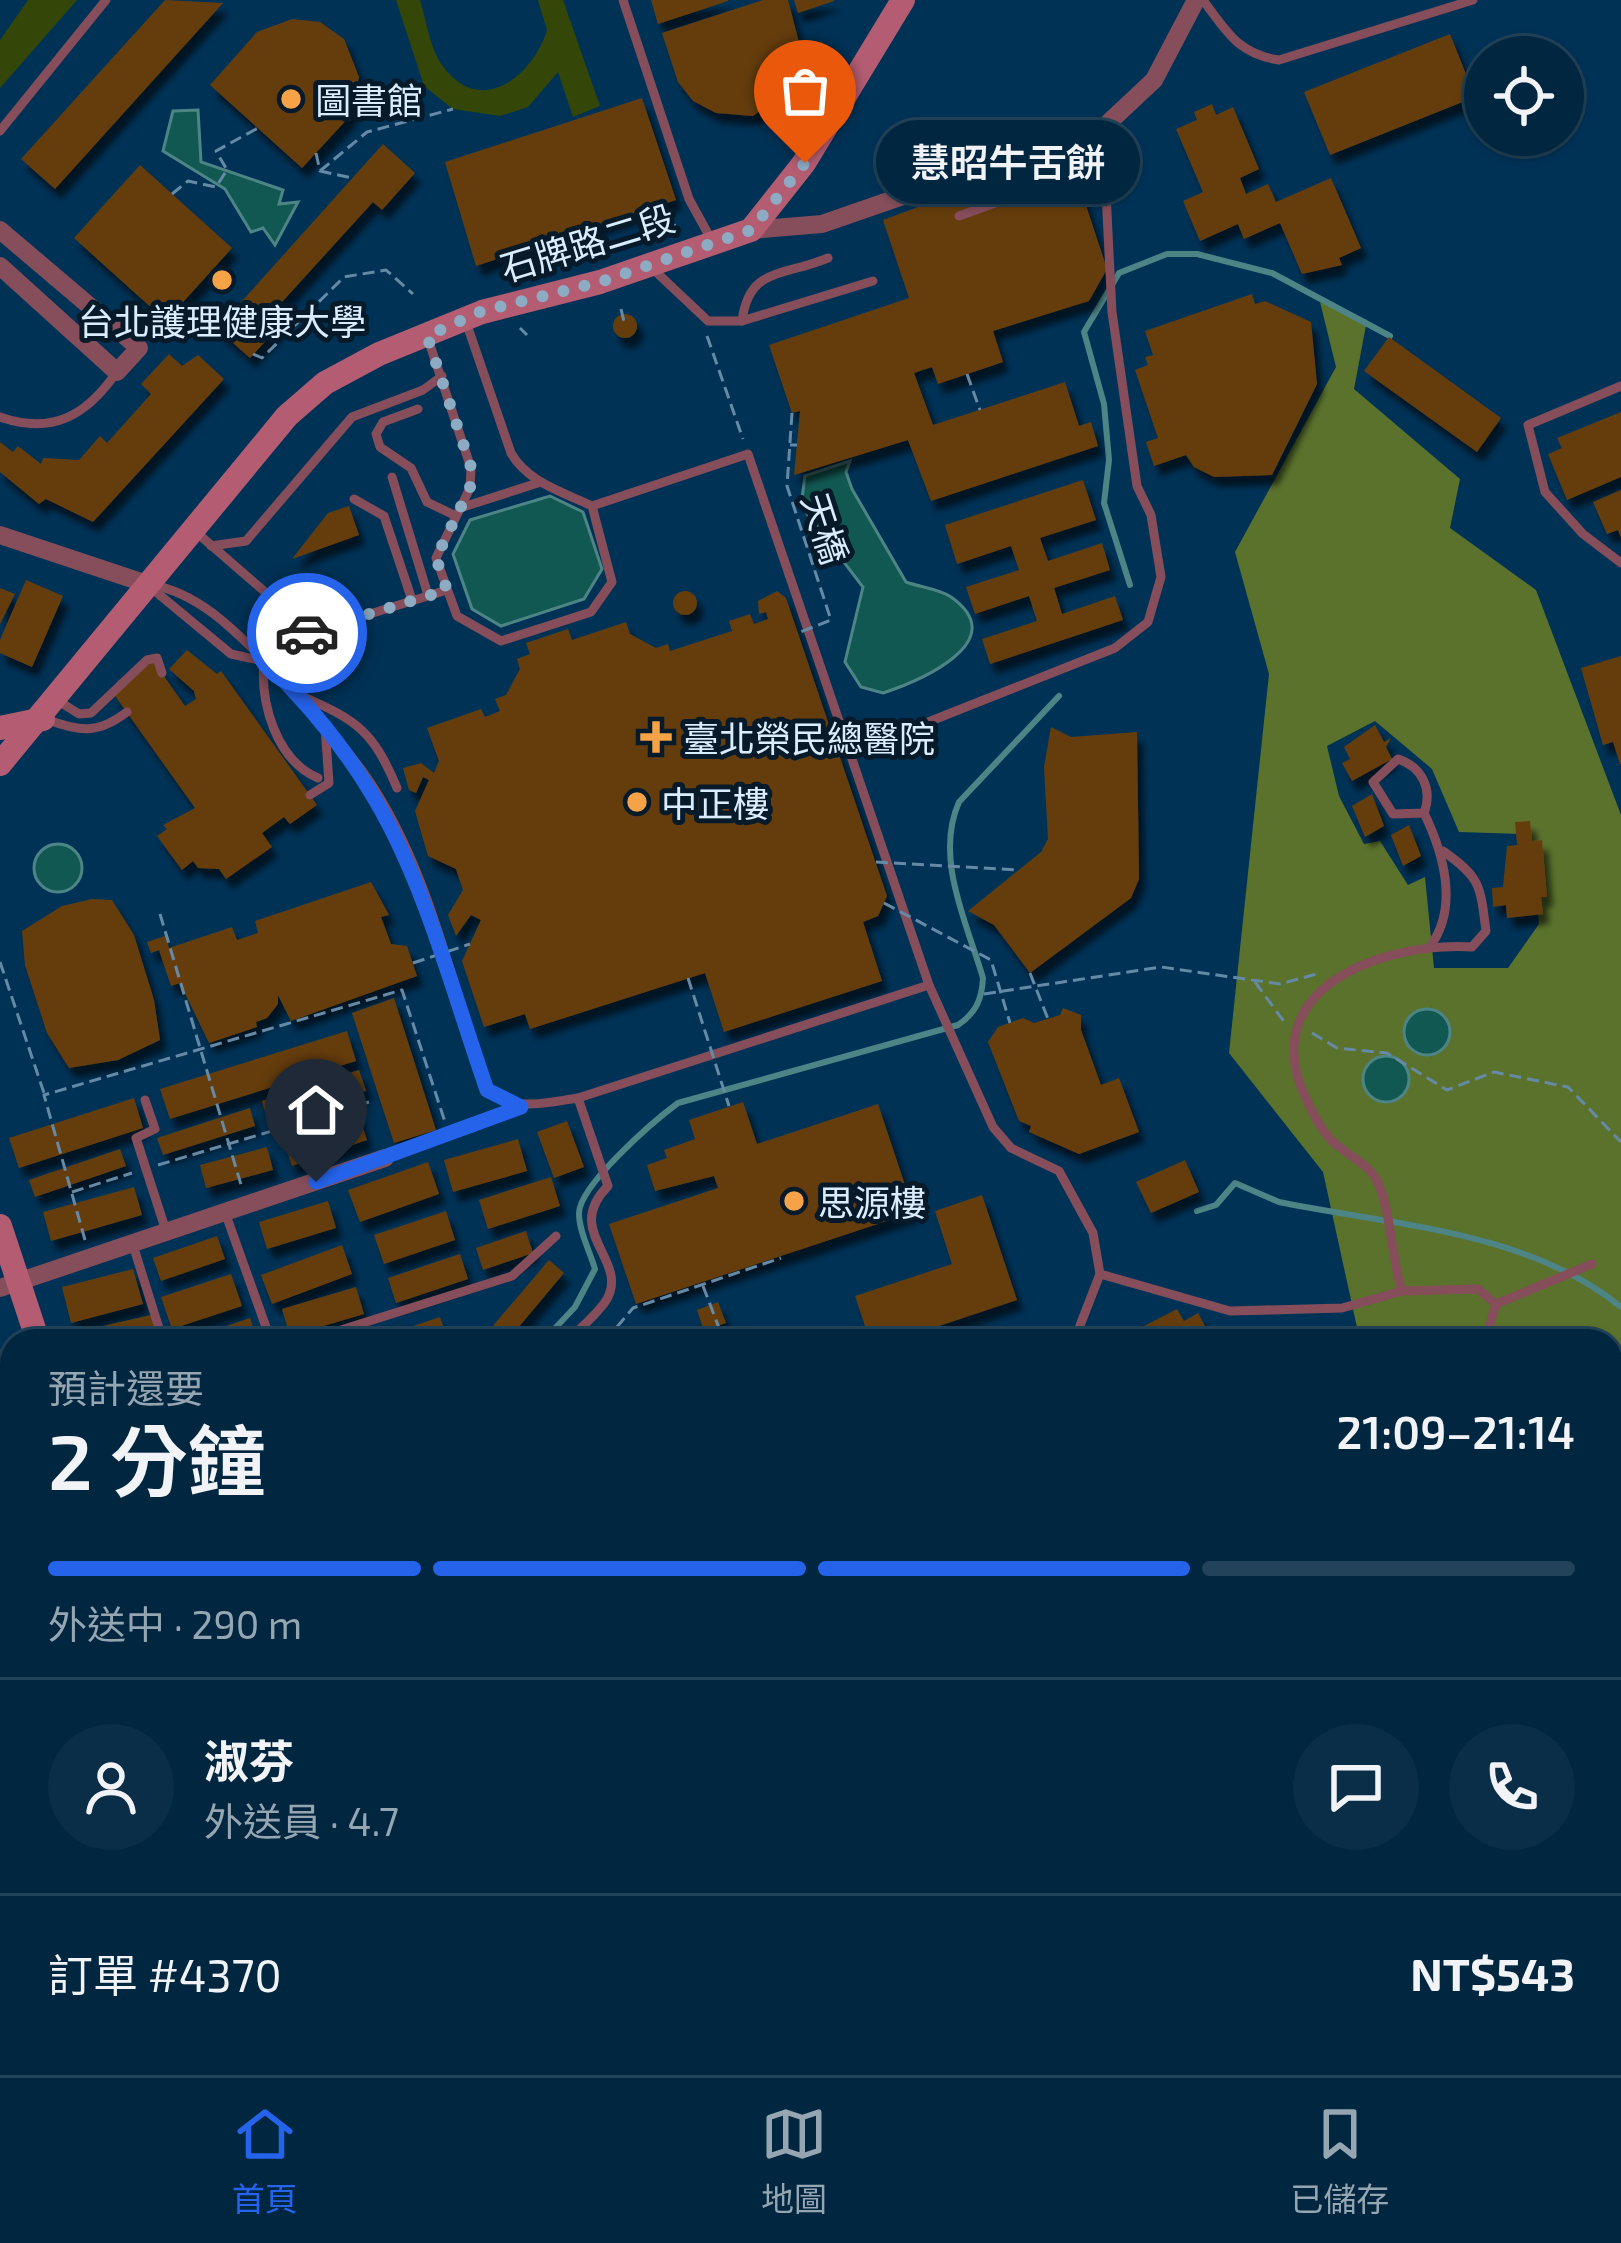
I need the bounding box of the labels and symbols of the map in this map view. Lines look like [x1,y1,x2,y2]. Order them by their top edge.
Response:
pin [754,40,856,163]
place label: 圖書館 [315,78,423,121]
marker: 圖書館 [278,86,304,112]
callout: 慧昭牛舌餅 [877,121,1141,205]
street label: 石牌路二段 [495,195,679,289]
marker: 台北護理健康大學 [209,267,235,293]
place label: 台北護理健康大學 [78,299,366,342]
street label: 天橋 [794,487,858,569]
courier [247,573,367,693]
place label: 臺北榮民總醫院 [683,716,935,759]
marker: 臺北榮民總醫院 [640,721,672,753]
place label: 中正樓 [661,781,769,824]
marker: 中正樓 [624,789,650,815]
pin [265,1059,367,1182]
place label: 思源樓 [818,1180,926,1223]
marker: 思源樓 [781,1188,807,1214]

